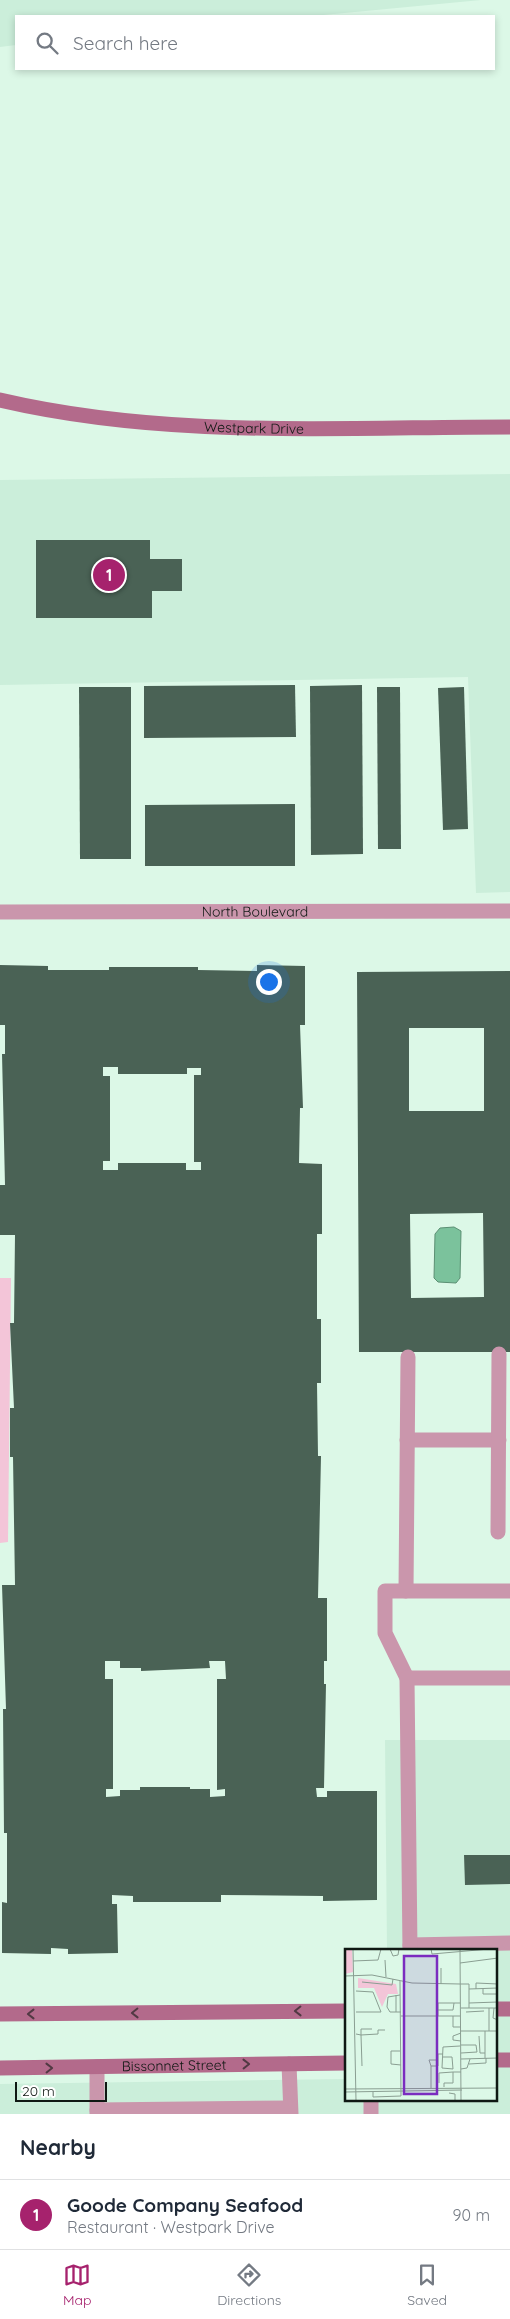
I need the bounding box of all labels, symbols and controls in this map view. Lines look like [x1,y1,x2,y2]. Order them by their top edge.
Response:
search box [15,15,495,70]
icon: search [33,29,61,57]
text: Search here [73,31,178,55]
street label: Westpark Drive [204,417,304,438]
pin: 1 [93,556,125,594]
street label: North Boulevard [202,902,308,921]
your location [256,969,282,995]
inset map [345,1949,498,2102]
one-way arrow [293,2006,301,2016]
one-way arrow [131,2008,138,2018]
one-way arrow [27,2009,34,2019]
street label: Bissonnet Street [121,2056,227,2075]
one-way arrow [242,2059,250,2070]
one-way arrow [45,2062,53,2073]
scale bar [15,2079,108,2102]
text: 20 m [22,2082,55,2100]
text: Nearby [20,2134,96,2160]
text: Goode Company Seafood [67,2193,303,2217]
text: 1 [33,2205,39,2225]
text: 90 m [453,2205,490,2225]
text: Restaurant · Westpark Drive [67,2217,275,2237]
tab: Map [63,2261,91,2309]
tab: Directions [217,2261,281,2309]
tab: Saved [407,2261,447,2309]

